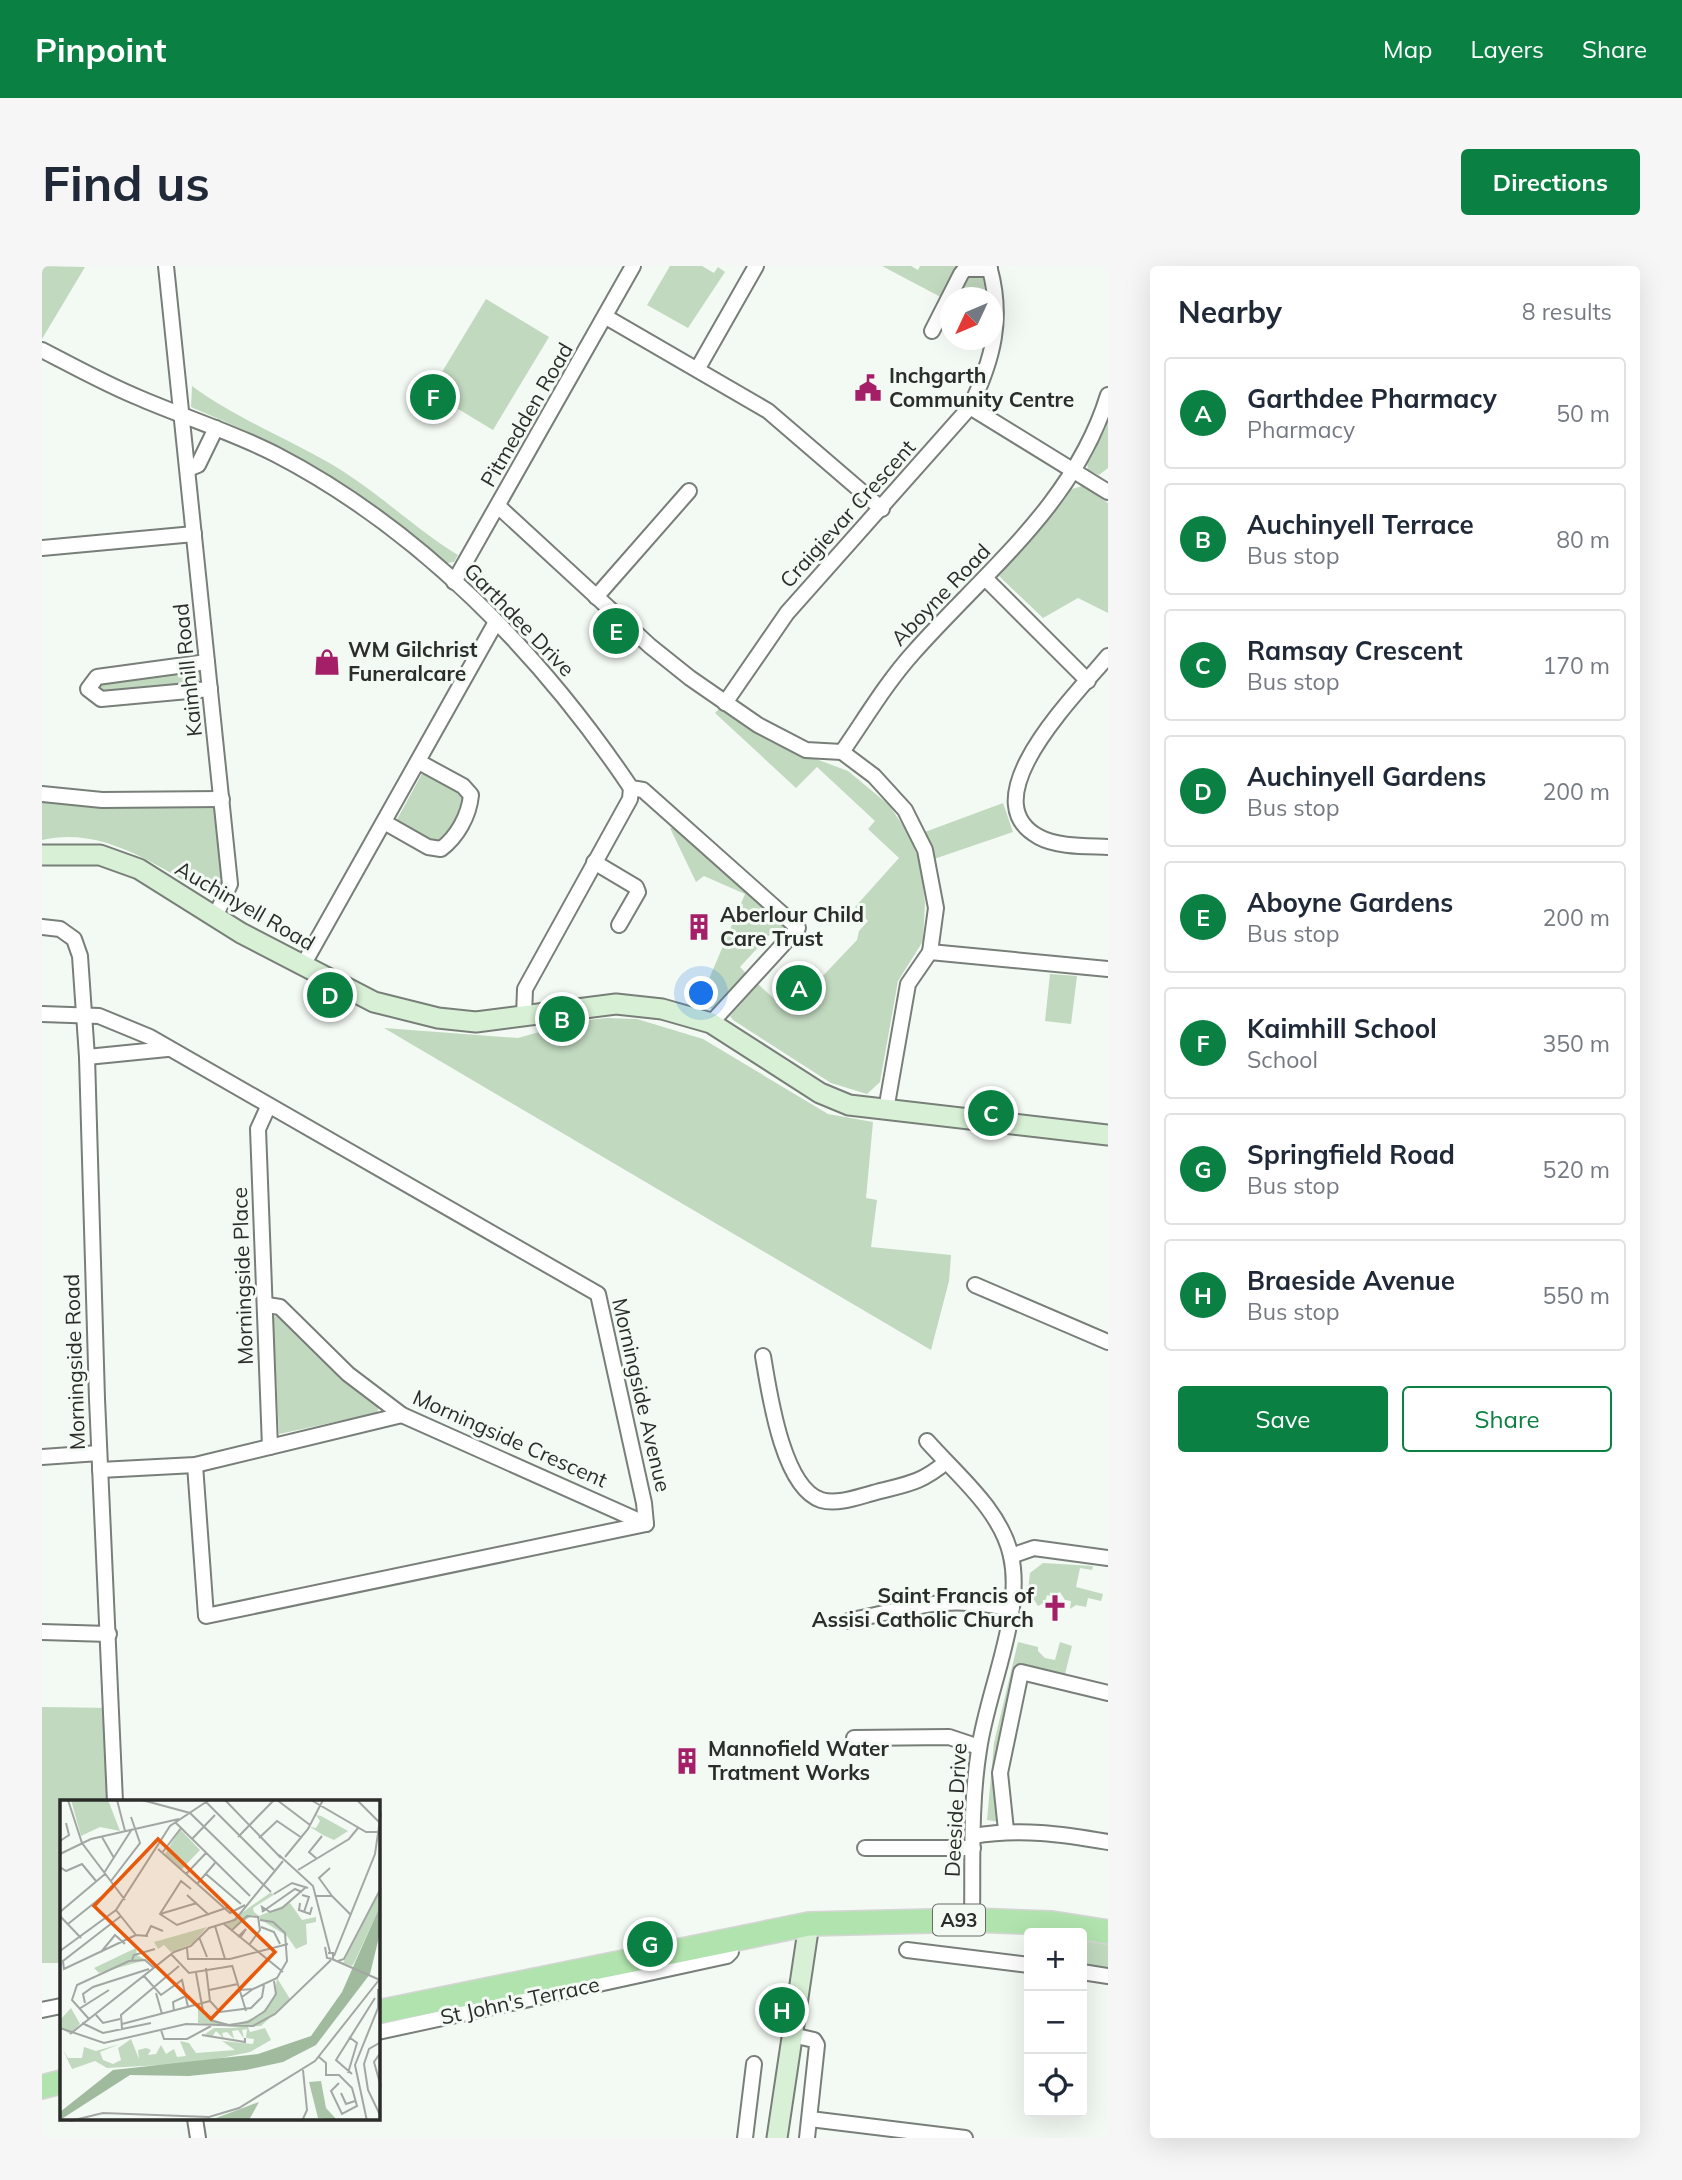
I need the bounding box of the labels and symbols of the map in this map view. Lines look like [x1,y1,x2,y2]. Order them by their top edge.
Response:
north arrow [940,287,1003,350]
street label: Pitmedden Road [474,338,578,491]
place label: Inchgarth Community Centre [889,362,1074,412]
pin: F [410,371,456,423]
public building icon: Inchgarth Community Centre [853,373,883,403]
street label: Craigievar Crescent [774,434,921,593]
street label: Aboyne Road [885,538,995,651]
street label: Garthdee Drive [459,557,580,681]
street label: Kaimhill Road [167,602,207,738]
pin: E [593,605,639,657]
place label: WM Gilchrist Funeralcare [348,636,477,686]
shop icon: WM Gilchrist Funeralcare [312,647,342,677]
street label: Auchinyell Road [171,855,320,956]
place label: Aberlour Child Care Trust [720,901,864,951]
building icon: Aberlour Child Care Trust [684,912,714,942]
pin: A [776,962,822,1014]
pin: D [307,969,353,1021]
your location [684,976,718,1010]
pin: B [539,993,585,1045]
pin: C [968,1087,1014,1139]
street label: Morningside Place [226,1187,258,1365]
street label: Morningside Road [58,1273,90,1451]
street label: Morningside Avenue [607,1295,677,1494]
street label: Morningside Crescent [409,1384,612,1493]
place label: Saint Francis of Assisi Catholic Church [812,1582,1035,1632]
church icon: Saint Francis of Assisi Catholic Church [1040,1593,1070,1623]
place label: Mannofield Water Tratment Works [708,1735,890,1785]
street label: Deeside Drive [939,1742,971,1878]
building icon: Mannofield Water Tratment Works [672,1746,702,1776]
inset map [60,1800,380,2120]
road number: A93 [933,1904,985,1936]
pin: G [627,1918,673,1970]
street label: St John's Terrace [438,1970,602,2030]
pin: H [759,1984,805,2036]

